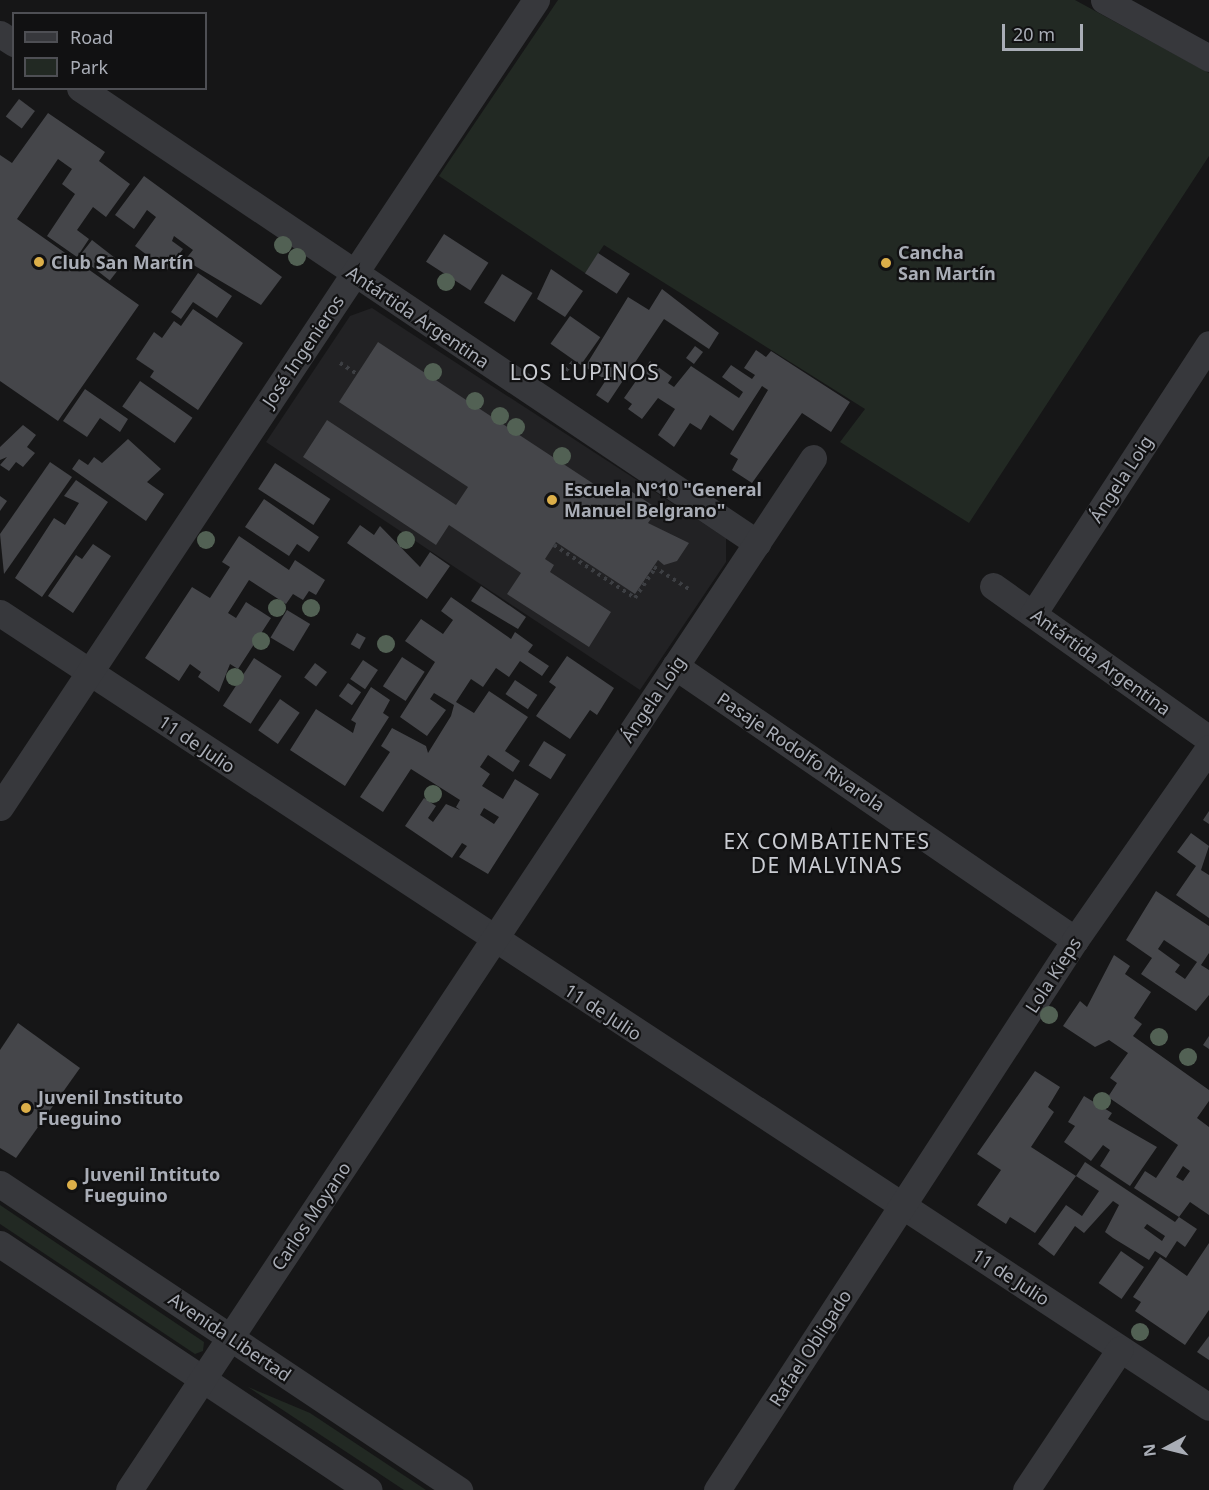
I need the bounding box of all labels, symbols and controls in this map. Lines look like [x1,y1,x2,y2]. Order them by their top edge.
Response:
legend [12,12,207,90]
scale bar [1005,12,1086,50]
text: 20 m [1013,22,1055,46]
text: Road [70,25,113,49]
text: Park [70,55,108,79]
place label: Cancha San Martín [898,242,996,284]
place label: Club San Martín [51,251,193,273]
marker: Club San Martín [32,255,46,269]
marker: Cancha San Martín [879,256,893,270]
street label: Antártida Argentina [343,261,493,373]
street label: José Ingenieros [258,291,348,411]
district label: LOS LUPINOS [510,359,660,385]
street label: Ángela Loig [1085,431,1157,527]
place label: Escuela N°10 "General Manuel Belgrano" [564,479,762,522]
marker: Escuela N°10 "General Manuel Belgrano" [545,493,559,507]
street label: Antártida Argentina [1027,604,1175,720]
street label: Ángela Loig [616,652,690,746]
street label: Pasaje Rodolfo Rivarola [713,688,889,816]
street label: 11 de Julio [155,711,239,777]
district label: EX COMBATIENTES DE MALVINAS [723,828,931,878]
street label: Lola Kieps [1021,933,1085,1017]
street label: 11 de Julio [560,979,646,1045]
place label: Juvenil Instituto Fueguino [38,1087,183,1130]
marker: Juvenil Instituto Fueguino [19,1101,33,1115]
street label: Carlos Moyano [267,1158,355,1274]
place label: Juvenil Intituto Fueguino [84,1164,220,1206]
marker: Juvenil Intituto Fueguino [65,1178,79,1192]
street label: 11 de Julio [968,1244,1054,1310]
street label: Rafael Obligado [764,1286,856,1410]
street label: Avenida Libertad [165,1288,295,1386]
north arrow [1137,1418,1197,1478]
text: N [1137,1442,1161,1458]

